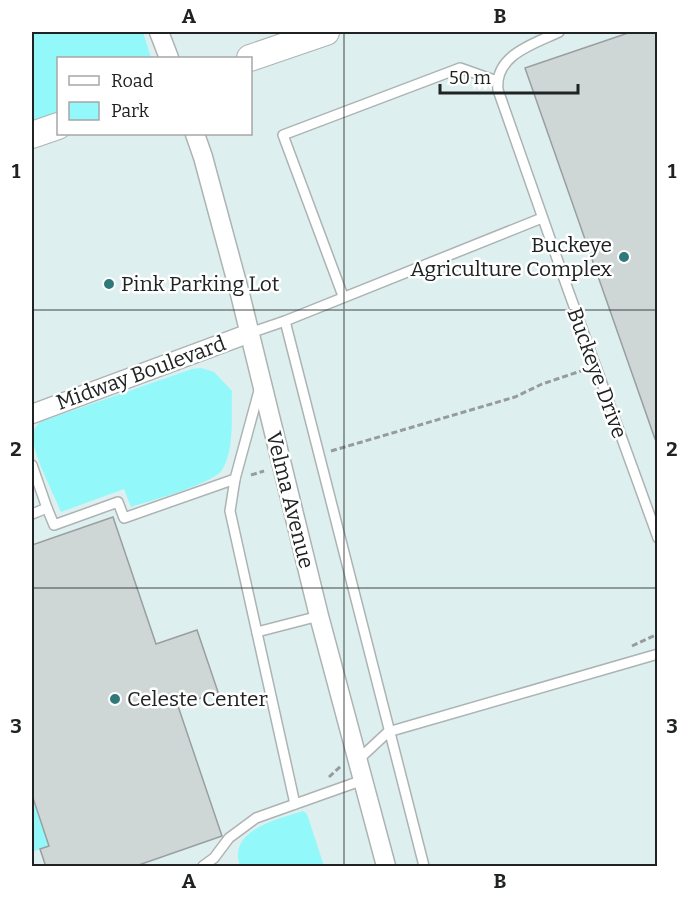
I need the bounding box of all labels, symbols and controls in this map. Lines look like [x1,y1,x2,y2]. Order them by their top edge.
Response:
text: A [182,4,197,28]
text: B [494,4,507,28]
legend [57,57,252,135]
scale bar [440,57,578,95]
text: 50 m [449,67,491,89]
text: Road [111,70,154,92]
text: Park [111,100,150,122]
text: 1 [12,159,21,183]
text: 1 [668,159,677,183]
place label: Buckeye Agriculture Complex [410,232,612,282]
marker: Buckeye Agriculture Complex [617,250,631,264]
place label: Pink Parking Lot [121,271,280,297]
marker: Pink Parking Lot [102,277,116,291]
street label: Buckeye Drive [561,304,633,442]
street label: Midway Boulevard [53,330,229,416]
street label: Velma Avenue [260,429,320,571]
text: 2 [10,437,22,461]
text: 2 [666,437,678,461]
place label: Celeste Center [127,686,268,712]
marker: Celeste Center [108,692,122,706]
text: 3 [10,714,22,738]
text: 3 [666,714,678,738]
text: A [182,869,197,893]
text: B [494,869,507,893]

